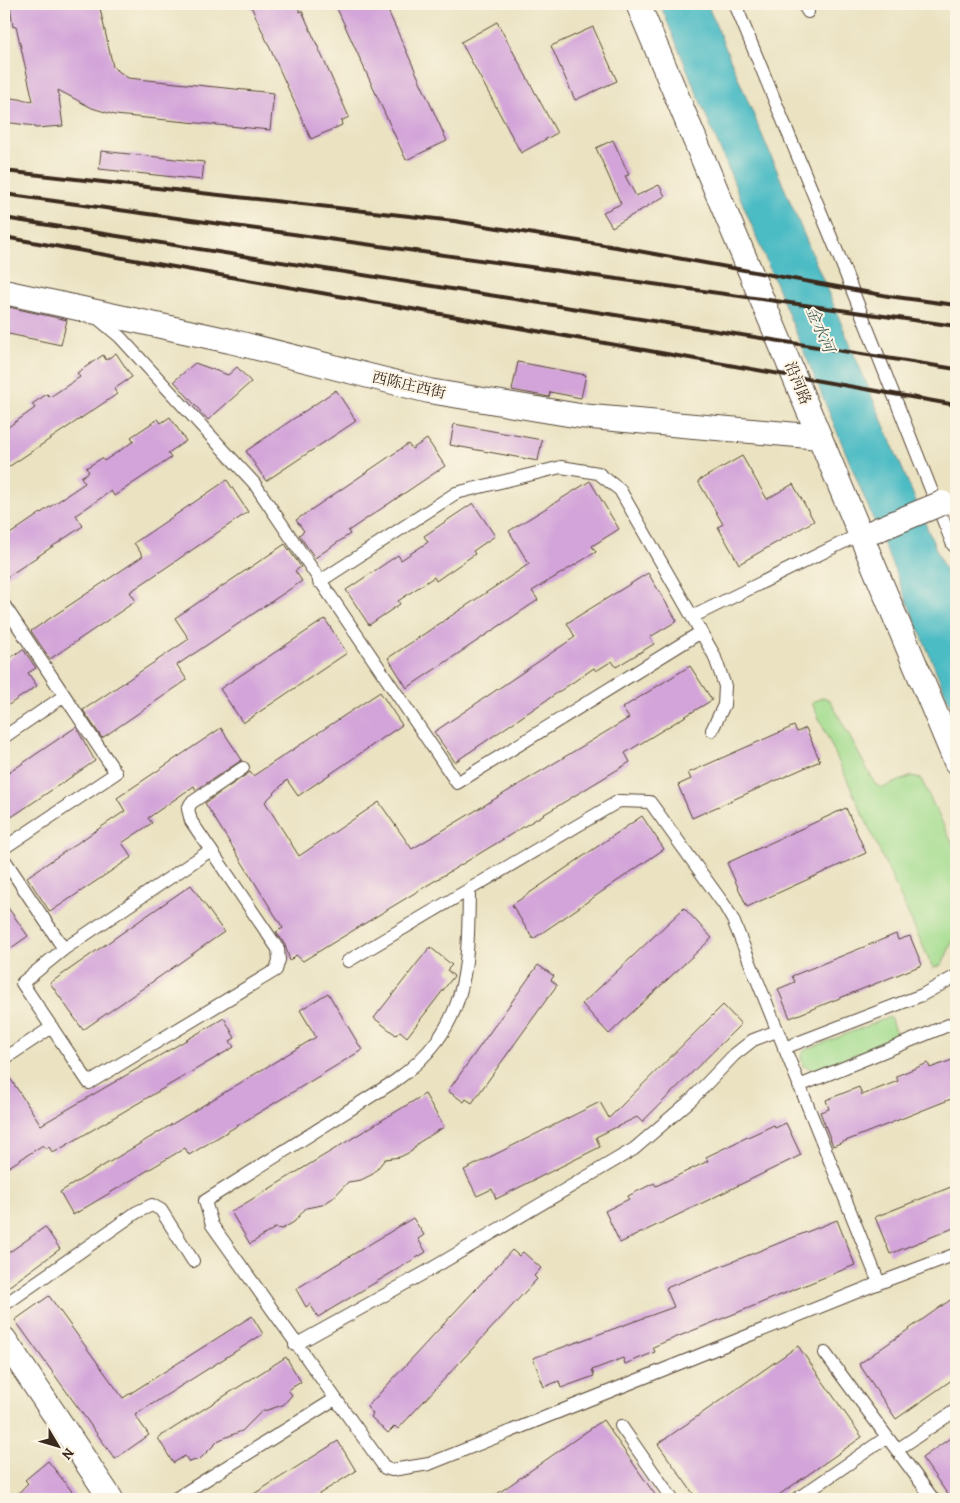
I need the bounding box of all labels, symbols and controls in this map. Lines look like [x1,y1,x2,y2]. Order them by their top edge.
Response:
water label: 金水河 [801,303,841,359]
street label: 沿河路 [780,358,816,408]
street label: 西陈庄西街 [370,367,448,403]
north arrow [32,1420,82,1470]
text: N [57,1444,78,1464]

